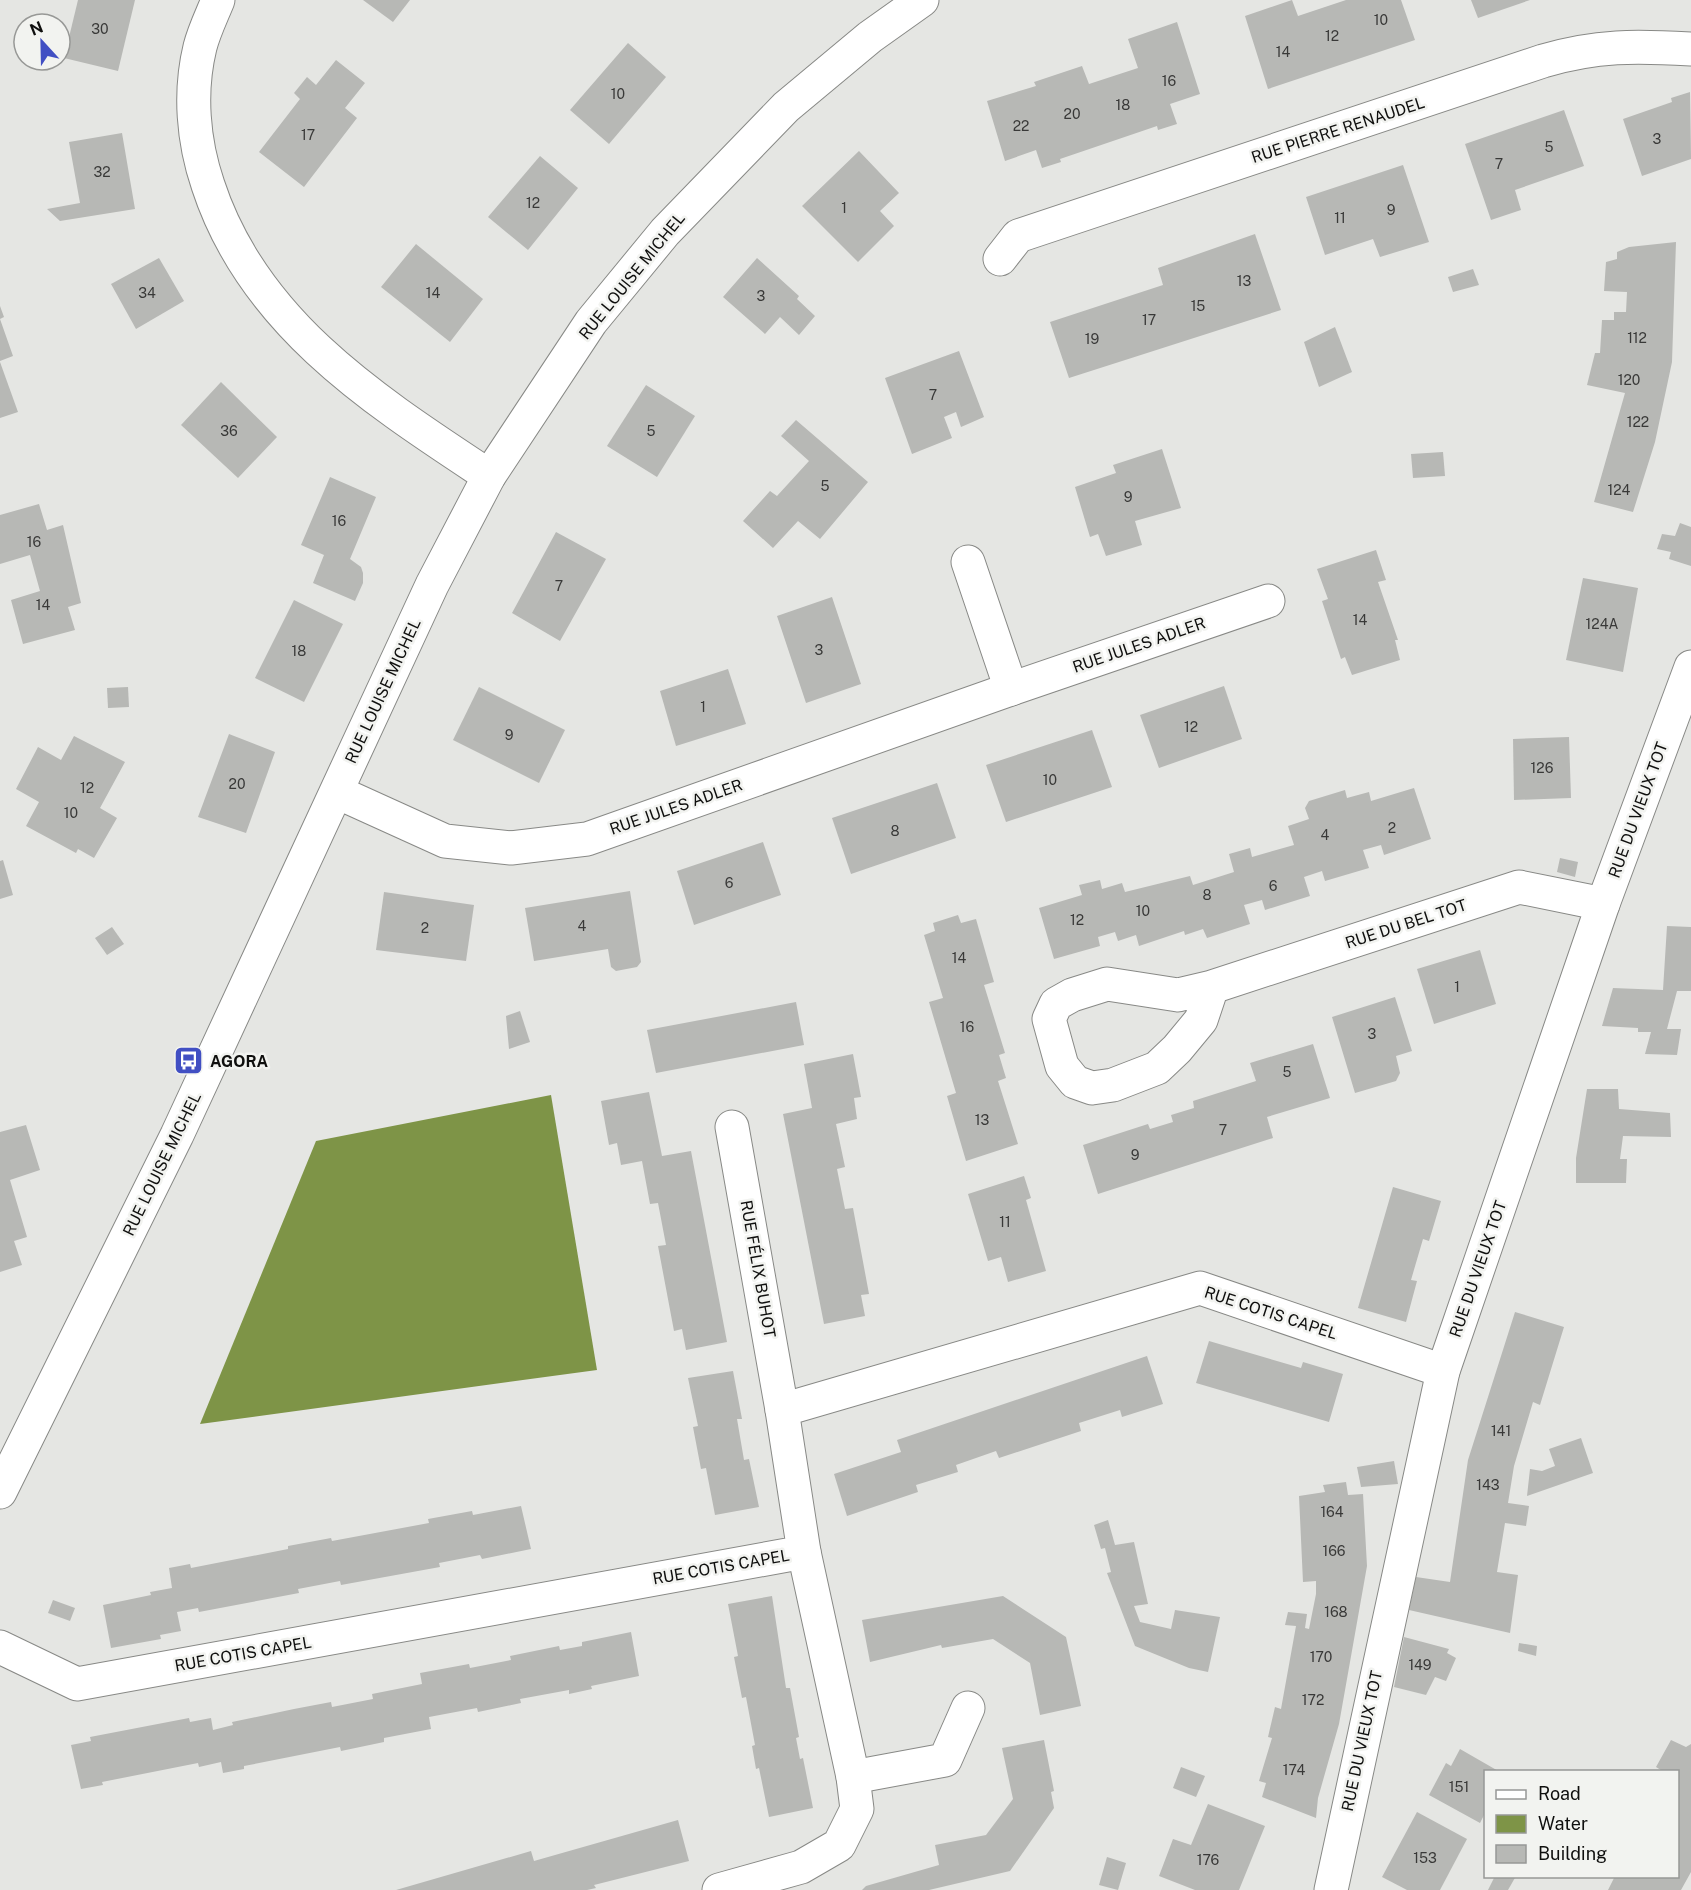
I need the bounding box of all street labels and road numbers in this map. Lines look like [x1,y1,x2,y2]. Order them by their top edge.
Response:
street label: RUE PIERRE RENAUDEL [1249,93,1427,167]
street label: RUE LOUISE MICHEL [575,209,689,343]
street label: RUE JULES ADLER [1070,613,1208,677]
street label: RUE LOUISE MICHEL [341,616,425,766]
street label: RUE DU VIEUX TOT [1605,739,1672,881]
street label: RUE JULES ADLER [607,775,745,839]
street label: RUE DU BEL TOT [1343,895,1470,953]
street label: RUE LOUISE MICHEL [119,1089,205,1239]
street label: RUE DU VIEUX TOT [1446,1198,1511,1340]
street label: RUE FÉLIX BUHOT [737,1199,781,1340]
street label: RUE COTIS CAPEL [1202,1283,1340,1343]
street label: RUE COTIS CAPEL [651,1546,791,1588]
street label: RUE COTIS CAPEL [173,1633,313,1675]
street label: RUE DU VIEUX TOT [1338,1668,1386,1813]

